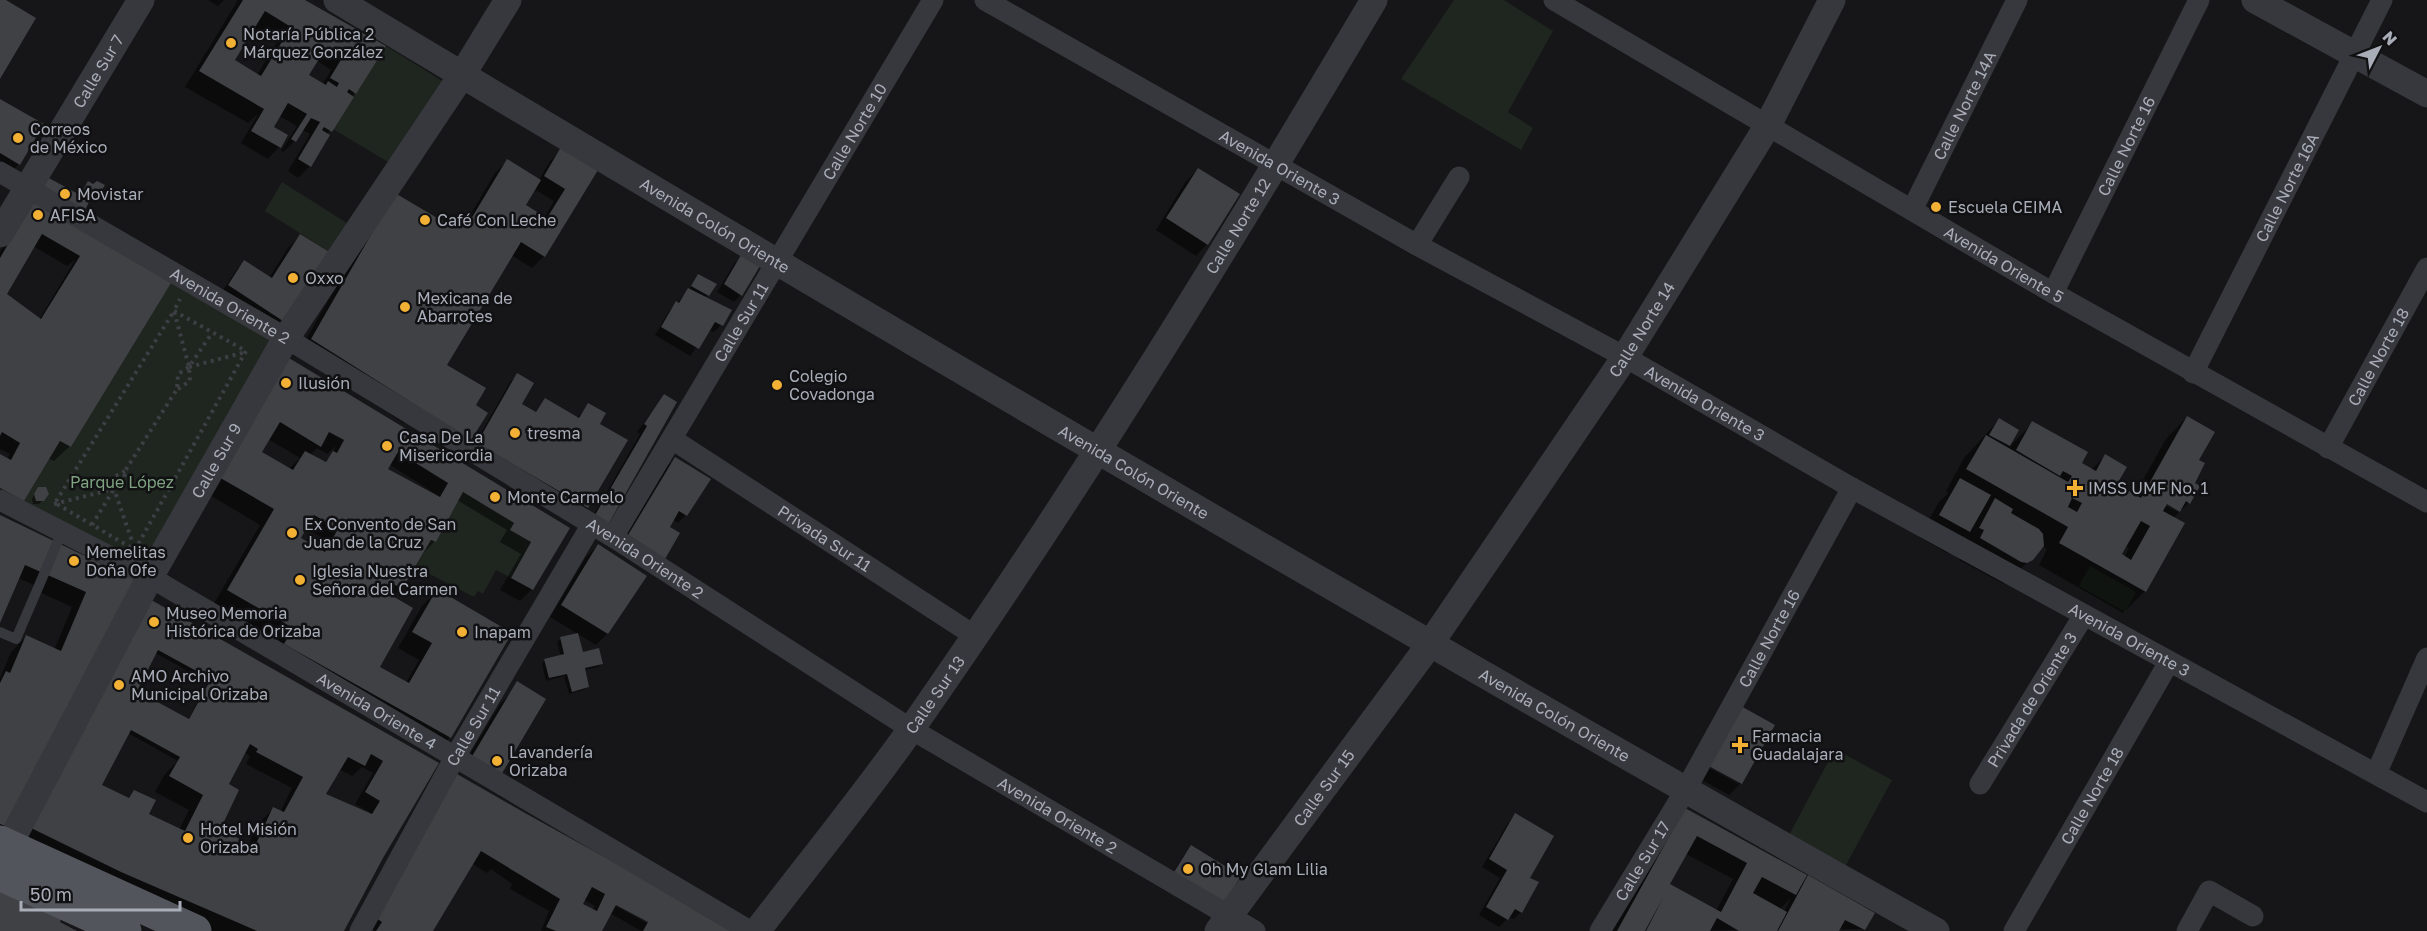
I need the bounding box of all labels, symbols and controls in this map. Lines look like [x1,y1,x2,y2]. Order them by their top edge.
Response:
north arrow [2349,18,2409,78]
place label: Notaría Pública 2 Márquez González [243,24,383,62]
text: N [2379,27,2402,49]
street label: Calle Sur 7 [68,31,128,112]
marker: Notaría Pública 2 Márquez González [224,36,238,50]
street label: Calle Norte 14A [1929,47,2000,163]
street label: Calle Norte 10 [818,80,891,183]
street label: Calle Norte 16 [2093,93,2159,199]
place label: Correos de México [30,119,107,157]
street label: Avenida Oriente 3 [1216,125,1344,209]
street label: Calle Norte 16A [2251,129,2323,245]
marker: Correos de México [11,131,25,145]
street label: Avenida Colón Oriente [636,173,793,277]
street label: Calle Norte 12 [1201,175,1275,278]
place label: Movistar [77,184,143,204]
marker: Movistar [58,187,72,201]
place label: Escuela CEIMA [1948,197,2063,217]
marker: Escuela CEIMA [1929,200,1943,214]
place label: AFISA [50,205,96,225]
marker: AFISA [31,208,45,222]
place label: Café Con Leche [437,210,556,230]
marker: Café Con Leche [418,213,432,227]
street label: Avenida Oriente 5 [1941,221,2067,307]
street label: Avenida Oriente 2 [167,263,293,348]
place label: Oxxo [305,268,344,288]
marker: Oxxo [286,271,300,285]
street label: Calle Norte 14 [1604,278,1679,381]
street label: Calle Sur 11 [710,279,772,366]
place label: Mexicana de Abarrotes [417,288,513,326]
marker: Mexicana de Abarrotes [398,300,412,314]
street label: Calle Norte 18 [2343,304,2413,409]
street label: Avenida Oriente 3 [1641,361,1768,445]
place label: Colegio Covadonga [789,366,875,404]
place label: Ilusión [298,373,350,393]
marker: Ilusión [279,376,293,390]
marker: Colegio Covadonga [770,378,784,392]
street label: Calle Sur 9 [187,419,246,502]
street label: Avenida Colón Oriente [1055,420,1213,523]
place label: tresma [527,423,580,443]
marker: tresma [508,426,522,440]
place label: Casa De La Misericordia [399,427,493,465]
marker: Casa De La Misericordia [380,439,394,453]
park label: Parque López [70,472,174,492]
place label: IMSS UMF No. 1 [2088,478,2208,498]
marker: IMSS UMF No. 1 [2066,479,2084,497]
place label: Monte Carmelo [507,487,624,507]
marker: Monte Carmelo [488,490,502,504]
street label: Privada Sur 11 [774,501,875,576]
street label: Avenida Oriente 2 [583,513,708,603]
place label: Ex Convento de San Juan de la Cruz [304,514,456,552]
marker: Ex Convento de San Juan de la Cruz [285,526,299,540]
place label: Memelitas Doña Ofe [86,542,166,580]
marker: Memelitas Doña Ofe [67,554,81,568]
place label: Iglesia Nuestra Señora del Carmen [312,561,458,599]
marker: Iglesia Nuestra Señora del Carmen [293,573,307,587]
street label: Calle Norte 16 [1734,586,1804,691]
street label: Avenida Oriente 3 [2065,598,2193,681]
place label: Museo Memoria Histórica de Orizaba [166,603,321,641]
marker: Museo Memoria Histórica de Orizaba [147,615,161,629]
place label: Inapam [474,622,531,642]
marker: Inapam [455,625,469,639]
street label: Privada de Oriente 3 [1983,628,2081,771]
street label: Calle Sur 13 [901,652,969,738]
street label: Avenida Colón Oriente [1475,664,1634,766]
place label: AMO Archivo Municipal Orizaba [131,666,268,704]
street label: Avenida Oriente 4 [313,668,440,754]
marker: AMO Archivo Municipal Orizaba [112,678,126,692]
street label: Calle Sur 11 [442,683,504,769]
place label: Farmacia Guadalajara [1752,726,1844,764]
marker: Farmacia Guadalajara [1733,738,1747,752]
place label: Lavandería Orizaba [509,742,593,780]
street label: Calle Norte 18 [2056,744,2128,848]
street label: Calle Sur 15 [1289,745,1359,830]
marker: Lavandería Orizaba [490,754,504,768]
street label: Avenida Oriente 2 [994,772,1121,858]
street label: Calle Sur 17 [1611,817,1674,904]
place label: Hotel Misión Orizaba [200,819,297,857]
marker: Hotel Misión Orizaba [181,831,195,845]
place label: Oh My Glam Lilia [1200,859,1328,879]
marker: Oh My Glam Lilia [1181,862,1195,876]
scale bar [21,874,180,912]
text: 50 m [30,883,72,905]

